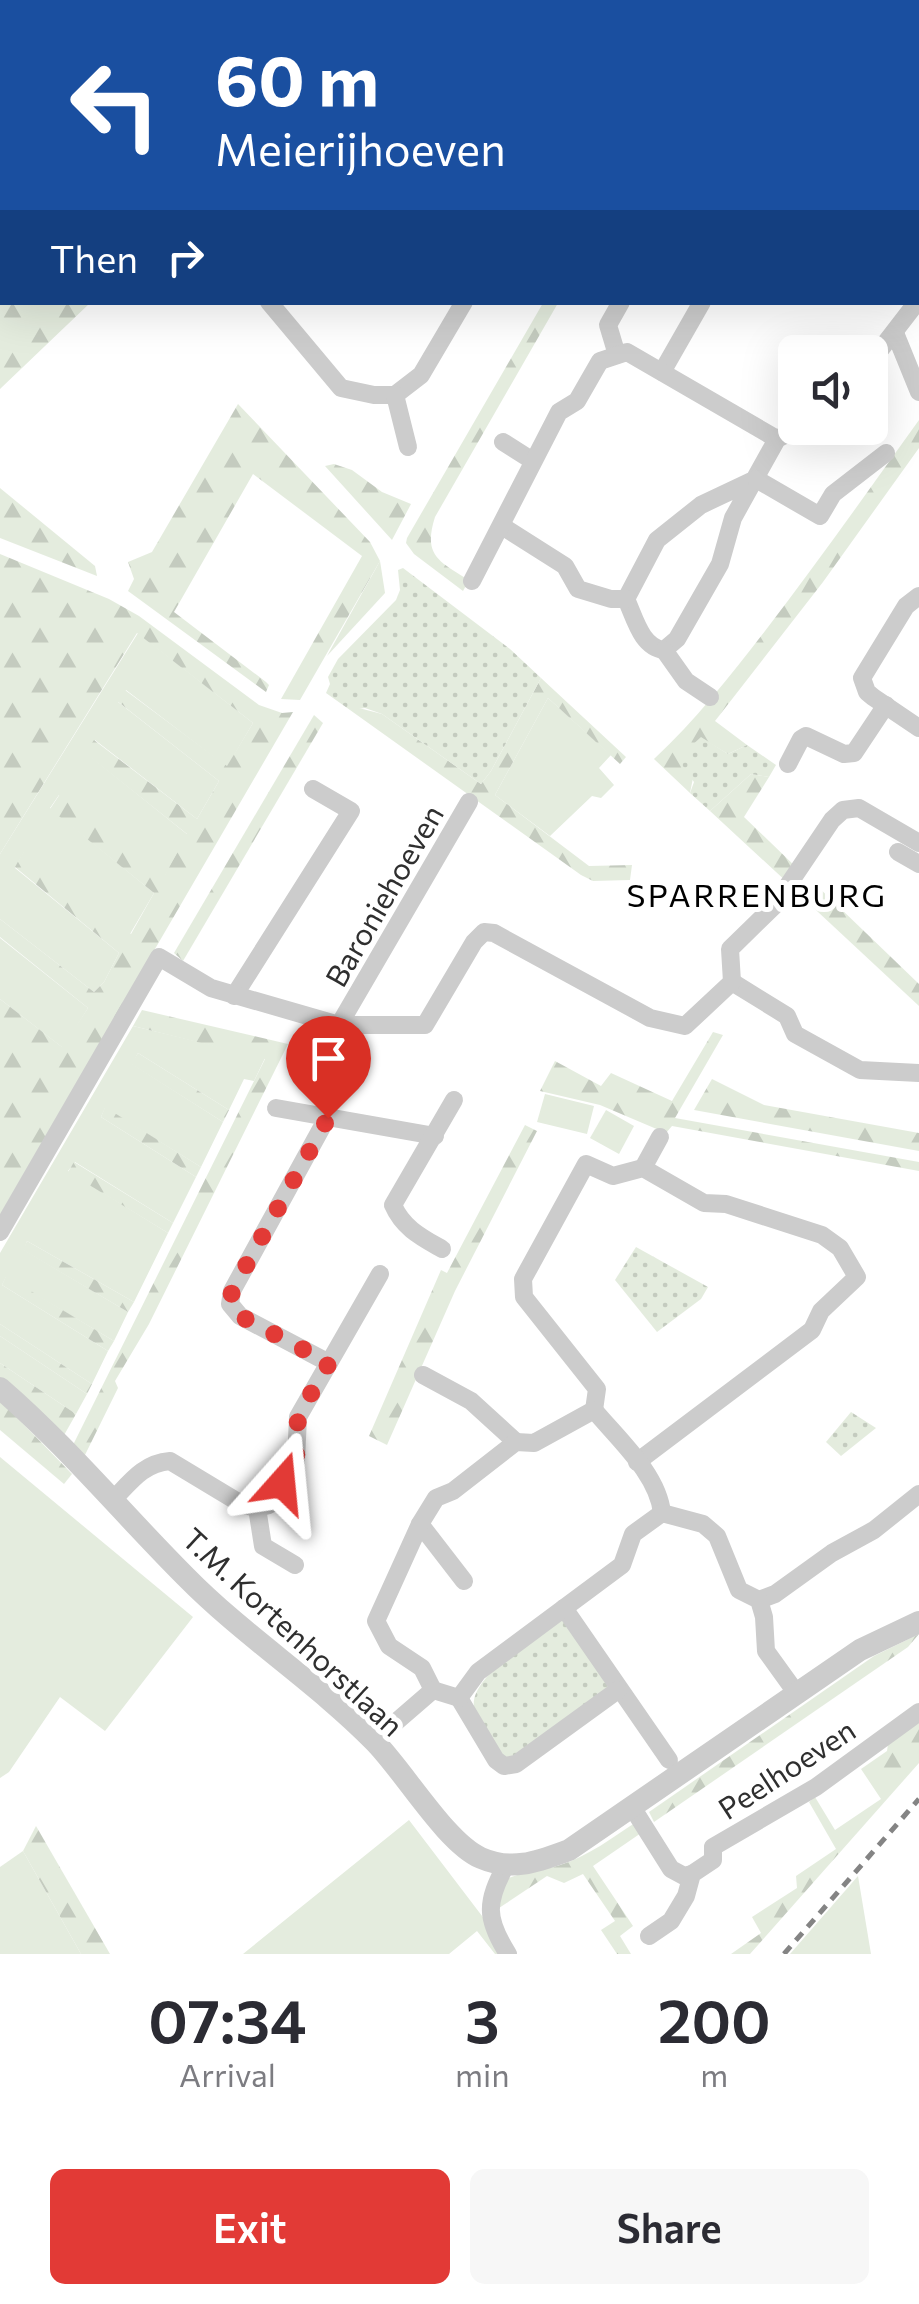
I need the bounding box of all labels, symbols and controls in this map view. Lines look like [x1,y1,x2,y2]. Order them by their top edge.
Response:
text: 60 m [215,35,379,120]
icon: left [50,40,180,170]
text: Meierijhoeven [215,120,506,175]
icon: right [158,230,213,285]
text: Then [50,234,138,281]
map controls [778,335,888,445]
button: sound [778,335,888,445]
street label: Baroniehoeven [316,798,450,992]
district label: SPARRENBURG [626,874,888,914]
pin [286,1016,371,1119]
icon: arrive [301,1031,356,1086]
position arrow [230,1431,334,1535]
street label: T.M. Kortenhorstlaan [176,1519,412,1743]
street label: Peelhoeven [711,1710,861,1826]
text: 07:34 [148,1982,307,2055]
text: 3 [465,1982,500,2055]
text: 200 [658,1982,771,2055]
text: Arrival [179,2054,276,2094]
text: min [455,2054,509,2094]
text: m [700,2054,728,2094]
button: Exit [50,2169,450,2284]
button: Share [470,2169,869,2284]

